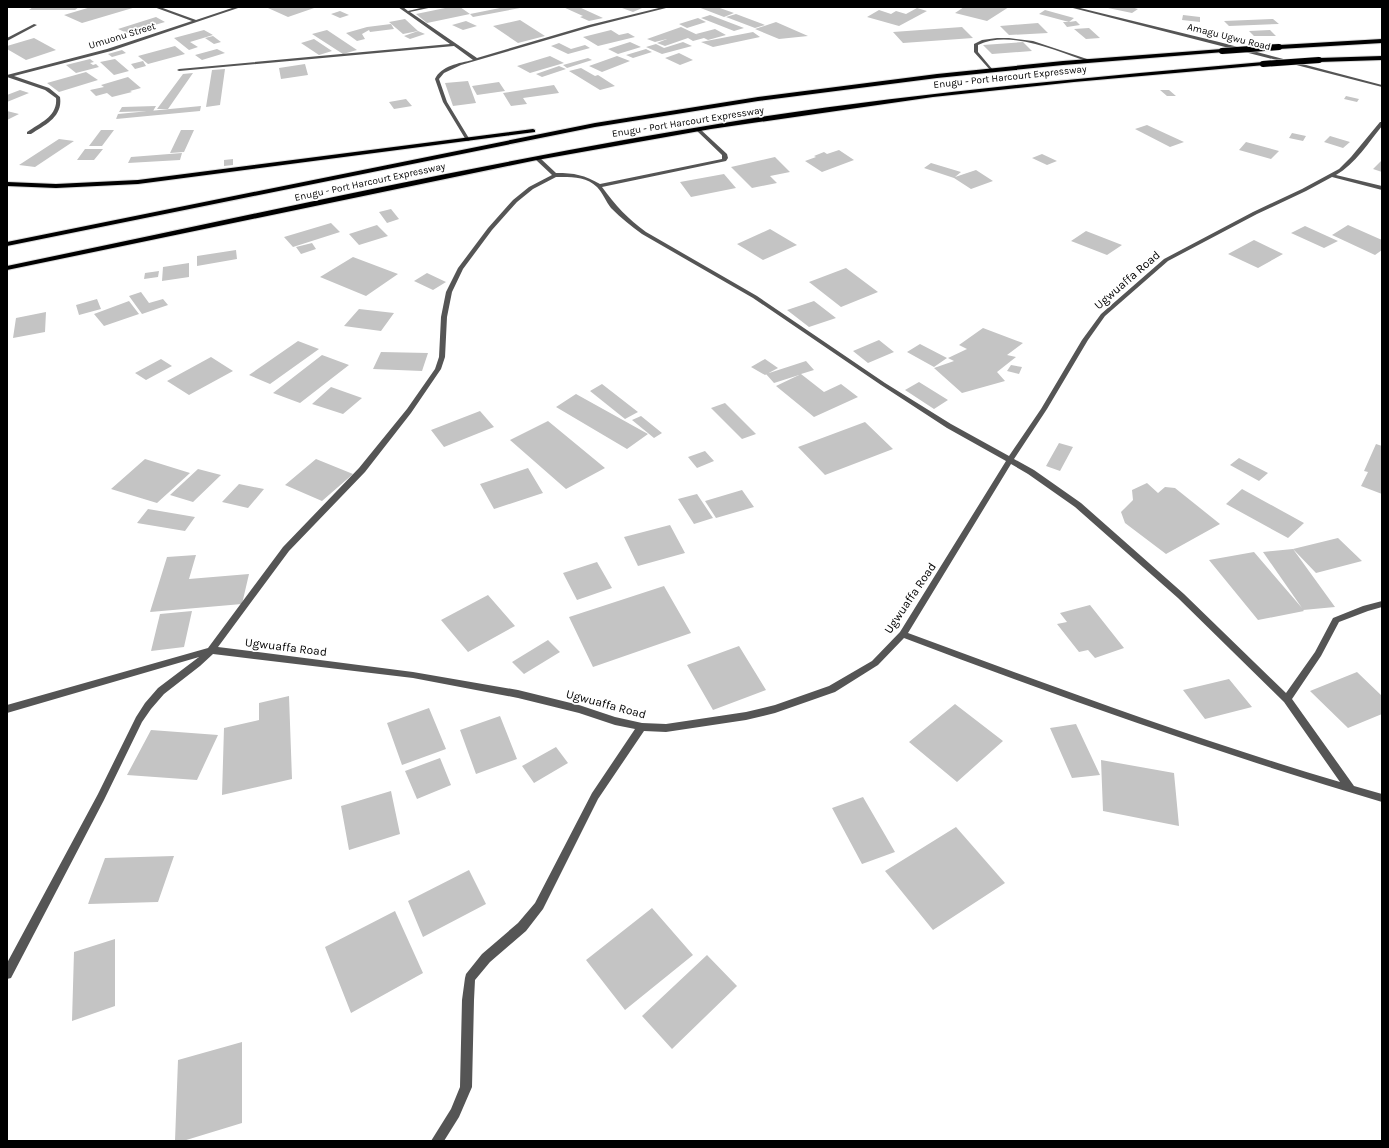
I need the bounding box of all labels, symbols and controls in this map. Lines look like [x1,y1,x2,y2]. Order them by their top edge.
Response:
street label: Umuonu Street [87,20,157,52]
street label: Amagu Ugwu Road [1186,21,1272,53]
street label: Enugu - Port Harcourt Expressway [933,63,1087,91]
street label: Enugu - Port Harcourt Expressway [611,104,765,140]
street label: Enugu - Port Harcourt Expressway [293,160,447,204]
street label: Ugwuaffa Road [1091,248,1163,312]
street label: Ugwuaffa Road [881,560,939,636]
street label: Ugwuaffa Road [244,635,328,659]
street label: Ugwuaffa Road [564,687,648,721]

